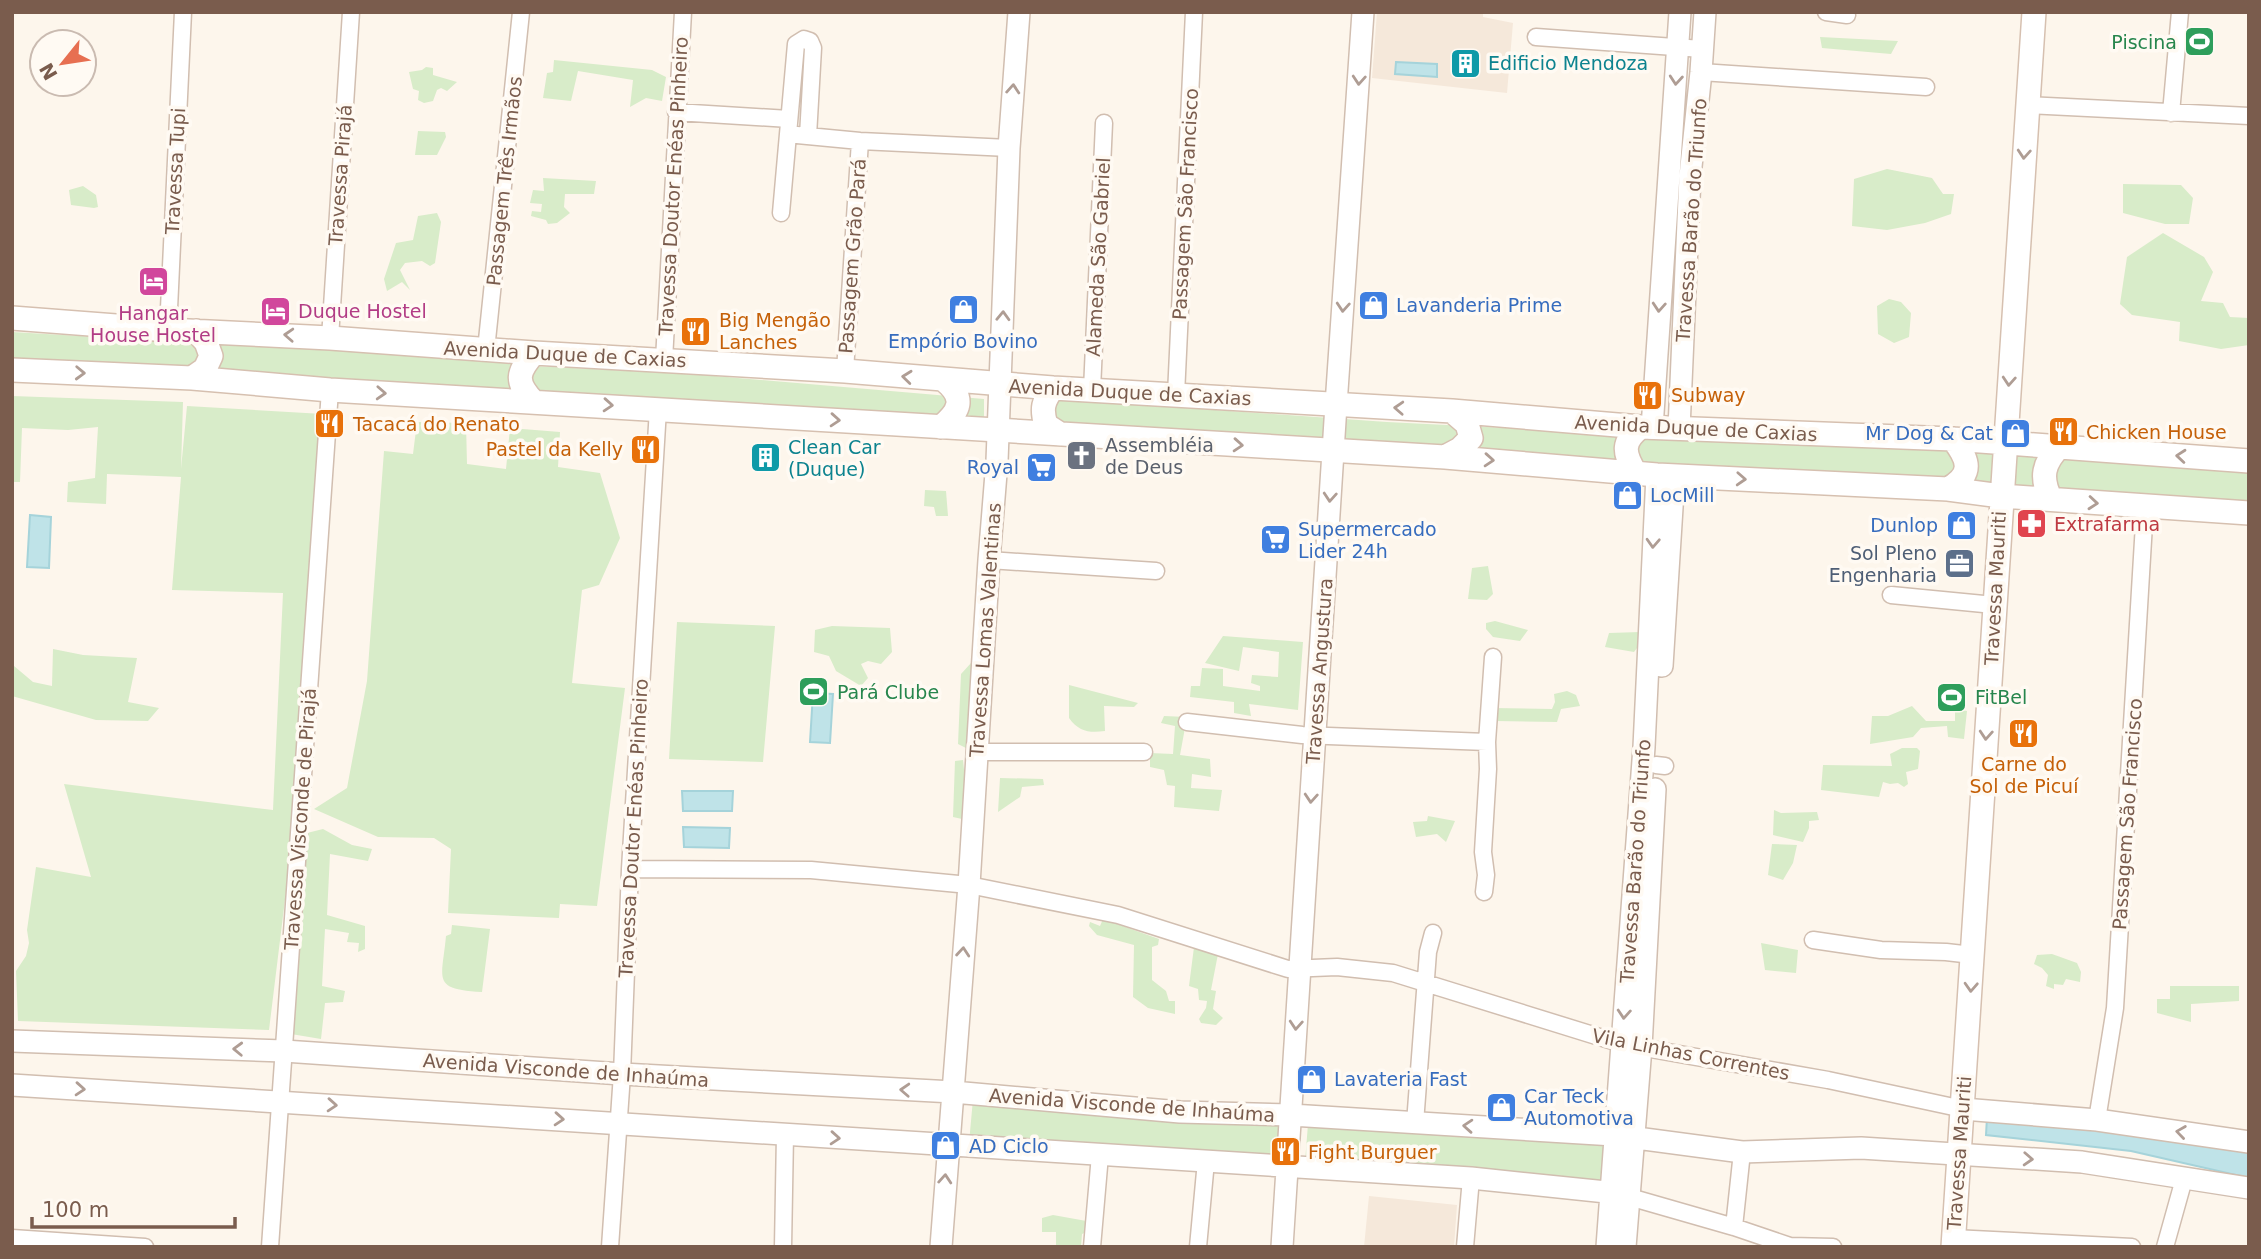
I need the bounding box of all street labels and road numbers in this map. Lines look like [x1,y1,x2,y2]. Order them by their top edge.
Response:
street label: Travessa Doutor Enéas Pinheiro [654,36,692,337]
street label: Passagem Três Irmãos [482,75,526,287]
street label: Passagem São Francisco [1168,88,1202,320]
street label: Travessa Barão do Triunfo [1671,97,1711,344]
street label: Travessa Pirajá [324,104,356,247]
street label: Travessa Tupi [161,107,189,236]
street label: Alameda São Gabriel [1082,157,1114,357]
street label: Passagem Grão Pará [834,158,870,354]
street label: Avenida Duque de Caxias [443,337,687,371]
street label: Avenida Duque de Caxias [1008,375,1252,409]
street label: Avenida Duque de Caxias [1574,411,1818,445]
street label: Travessa Lomas Valentinas [965,502,1005,759]
street label: Travessa Mauriti [1980,510,2010,667]
street label: Travessa Angustura [1301,577,1336,766]
street label: Travessa Doutor Enéas Pinheiro [614,678,652,979]
street label: Travessa Visconde de Pirajá [280,687,320,952]
street label: Passagem São Francisco [2108,697,2146,931]
street label: Travessa Barão do Triunfo [1615,738,1655,985]
street label: Vila Linhas Correntes [1590,1024,1792,1084]
street label: Avenida Visconde de Inhaúma [422,1049,710,1091]
street label: Travessa Mauriti [1943,1075,1975,1232]
street label: Avenida Visconde de Inhaúma [988,1084,1276,1126]

